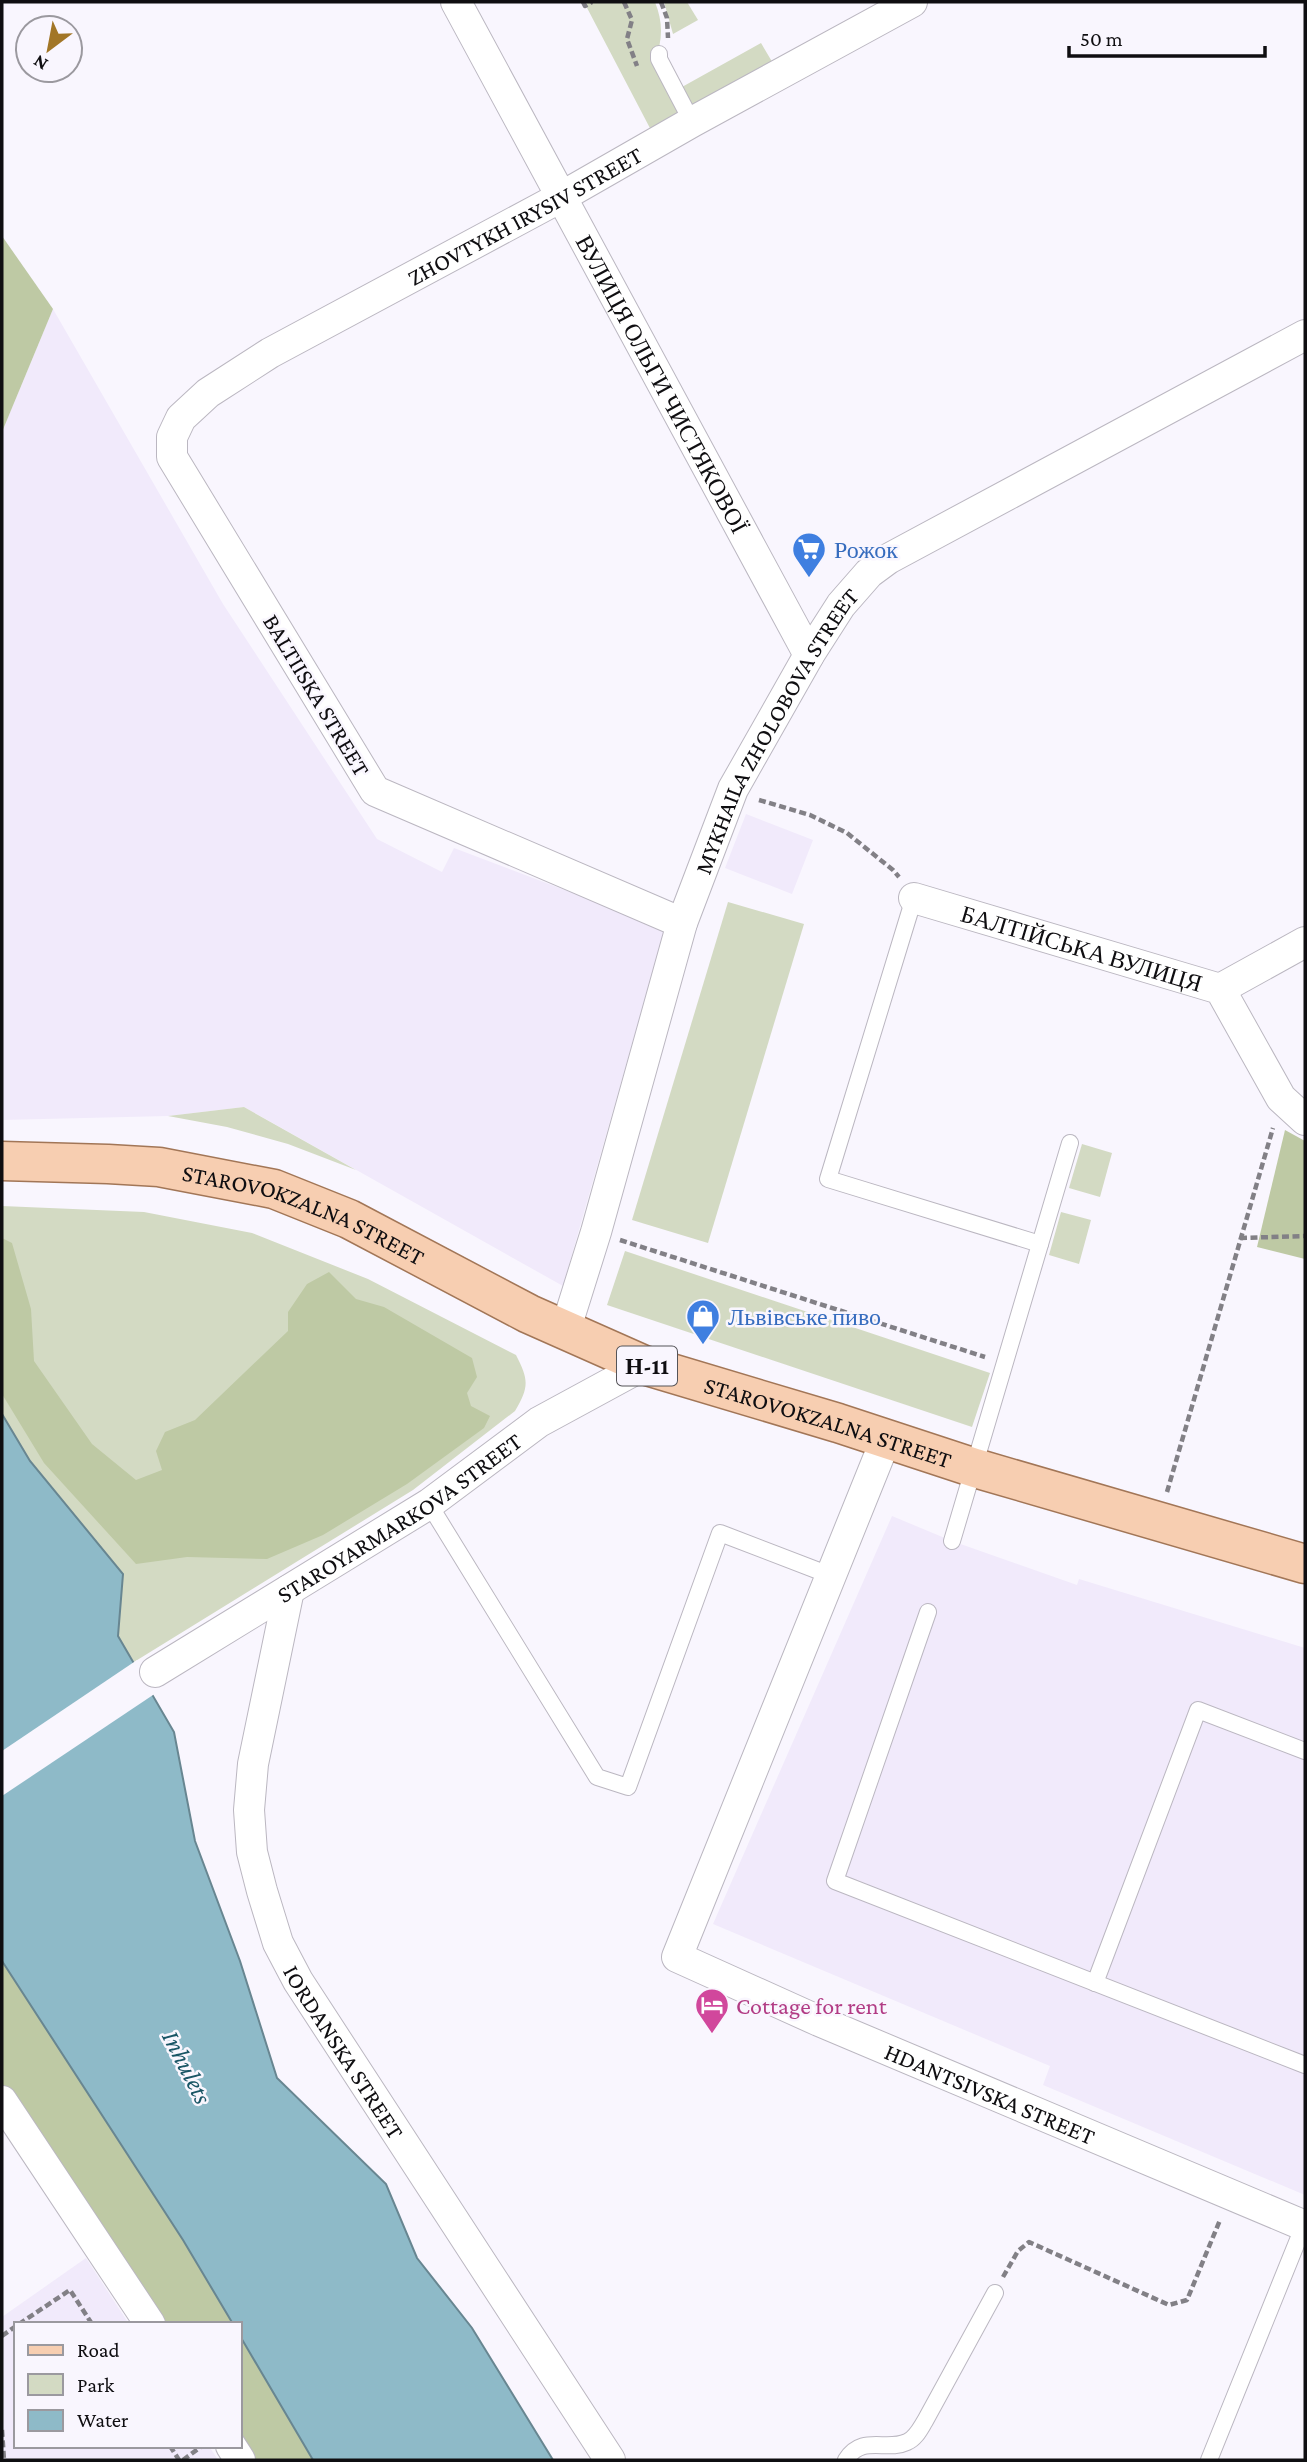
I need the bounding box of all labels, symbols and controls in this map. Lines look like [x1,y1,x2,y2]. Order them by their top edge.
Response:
north arrow [14,14,84,84]
scale bar [1069,14,1265,58]
text: 50 m [1080,27,1123,51]
text: N [29,51,51,75]
street label: ZHOVTYKH IRYSIV STREET [403,140,646,290]
street label: ВУЛИЦЯ ОЛЬГИ ЧИСТЯКОВОЇ [571,230,754,537]
supermarket icon: Рожок [790,530,828,579]
place label: Рожок [834,536,898,563]
street label: MYKHAILA ZHOLOBOVA STREET [688,582,863,878]
street label: BALTIISKA STREET [258,609,376,781]
street label: БАЛТІЙСЬКА ВУЛИЦЯ [958,899,1205,996]
street label: STAROVOKZALNA STREET [180,1158,429,1270]
shop icon: Львівське пиво [684,1297,722,1346]
place label: Львівське пиво [728,1303,881,1330]
road number: Н-11 [617,1346,677,1386]
street label: STAROVOKZALNA STREET [701,1370,955,1473]
street label: STAROYARMARKOVA STREET [272,1427,526,1608]
street label: IORDANSKA STREET [279,1960,410,2143]
hotel icon: Cottage for rent [693,1986,731,2035]
place label: Cottage for rent [736,1992,888,2019]
water label: Inhulets [156,2025,218,2109]
street label: HDANTSIVSKA STREET [881,2037,1099,2149]
legend [14,2322,242,2448]
text: Road [77,2338,120,2362]
text: Park [77,2373,114,2397]
text: Water [77,2408,129,2432]

